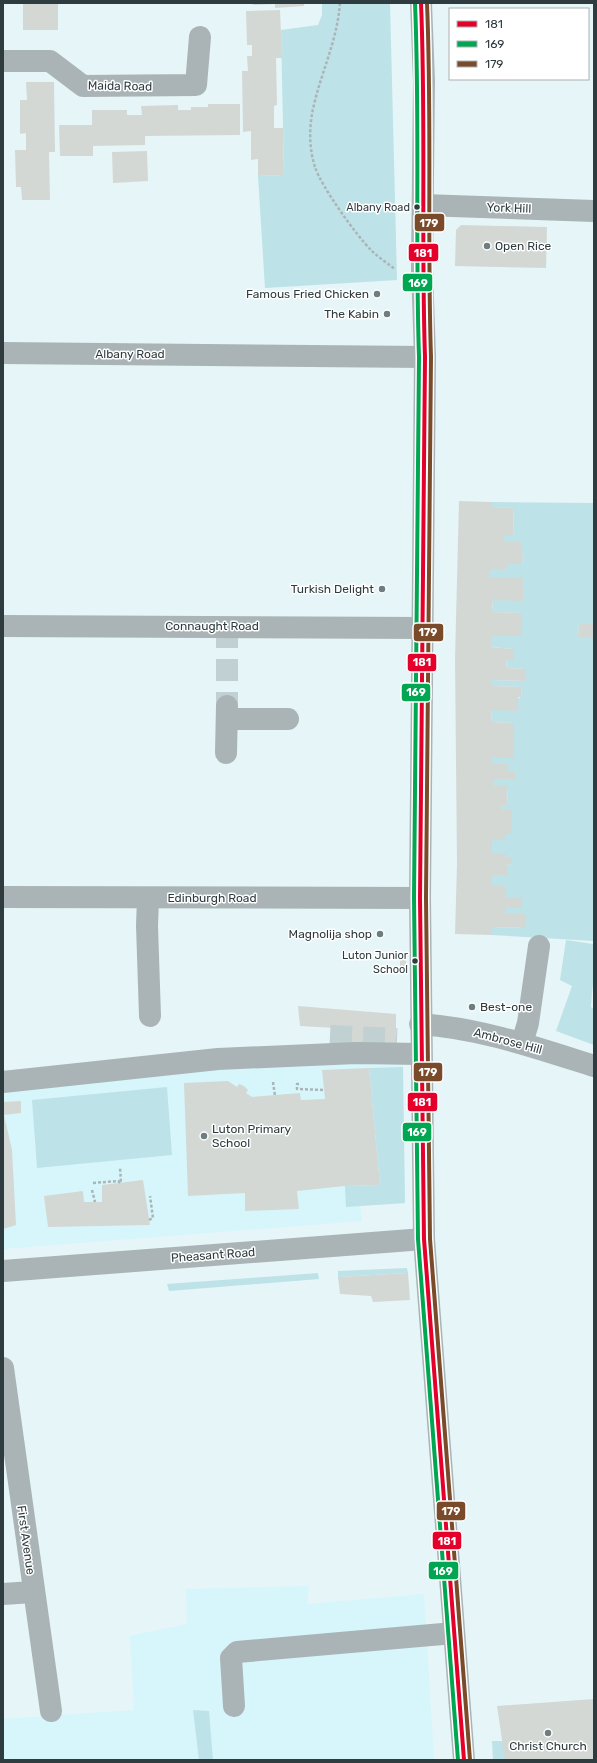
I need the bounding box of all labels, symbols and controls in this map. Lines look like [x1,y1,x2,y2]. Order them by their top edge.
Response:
legend [449,8,589,80]
text: 181 [485,17,503,31]
text: 169 [485,37,505,51]
text: 179 [485,57,503,71]
street label: Maida Road [88,78,152,94]
street label: York Hill [487,200,532,216]
place label: Albany Road [346,201,410,214]
marker: Albany Road [412,202,422,212]
line badge: 179 [414,213,445,232]
text: 179 [420,217,438,230]
place label: Open Rice [495,239,552,253]
marker: Open Rice [482,241,492,251]
line badge: 181 [408,243,439,262]
text: 181 [414,247,432,260]
line badge: 169 [402,273,433,292]
text: 169 [408,277,428,290]
place label: Famous Fried Chicken [246,287,369,301]
marker: Famous Fried Chicken [372,289,382,299]
place label: The Kabin [324,307,379,321]
marker: The Kabin [382,309,392,319]
street label: Albany Road [95,347,165,361]
place label: Turkish Delight [291,582,374,596]
marker: Turkish Delight [377,584,387,594]
street label: Connaught Road [165,619,259,633]
line badge: 179 [413,623,444,642]
text: 179 [419,626,437,639]
line badge: 181 [407,653,437,672]
text: 181 [413,656,431,669]
line badge: 169 [401,683,431,702]
text: 169 [406,686,426,699]
street label: Edinburgh Road [167,891,257,905]
place label: Magnolija shop [289,927,372,941]
marker: Magnolija shop [375,929,385,939]
place label: Luton Junior School [342,949,409,976]
marker: Luton Junior School [410,956,420,966]
place label: Best-one [480,1000,532,1014]
marker: Best-one [467,1002,477,1012]
street label: Ambrose Hill [472,1025,544,1057]
line badge: 179 [413,1062,443,1082]
text: 179 [419,1066,437,1079]
line badge: 181 [407,1092,438,1112]
text: 181 [413,1096,431,1109]
place label: Luton Primary School [212,1122,292,1150]
line badge: 169 [402,1122,432,1142]
text: 169 [407,1126,427,1139]
marker: Luton Primary School [199,1131,209,1141]
street label: Pheasant Road [170,1245,256,1265]
line badge: 179 [436,1501,466,1521]
street label: First Avenue [14,1504,38,1576]
text: 179 [442,1505,460,1518]
line badge: 181 [432,1531,462,1550]
text: 181 [438,1535,456,1548]
line badge: 169 [428,1561,459,1580]
text: 169 [433,1565,453,1578]
marker: Christ Church [543,1728,553,1738]
place label: Christ Church [509,1739,587,1753]

